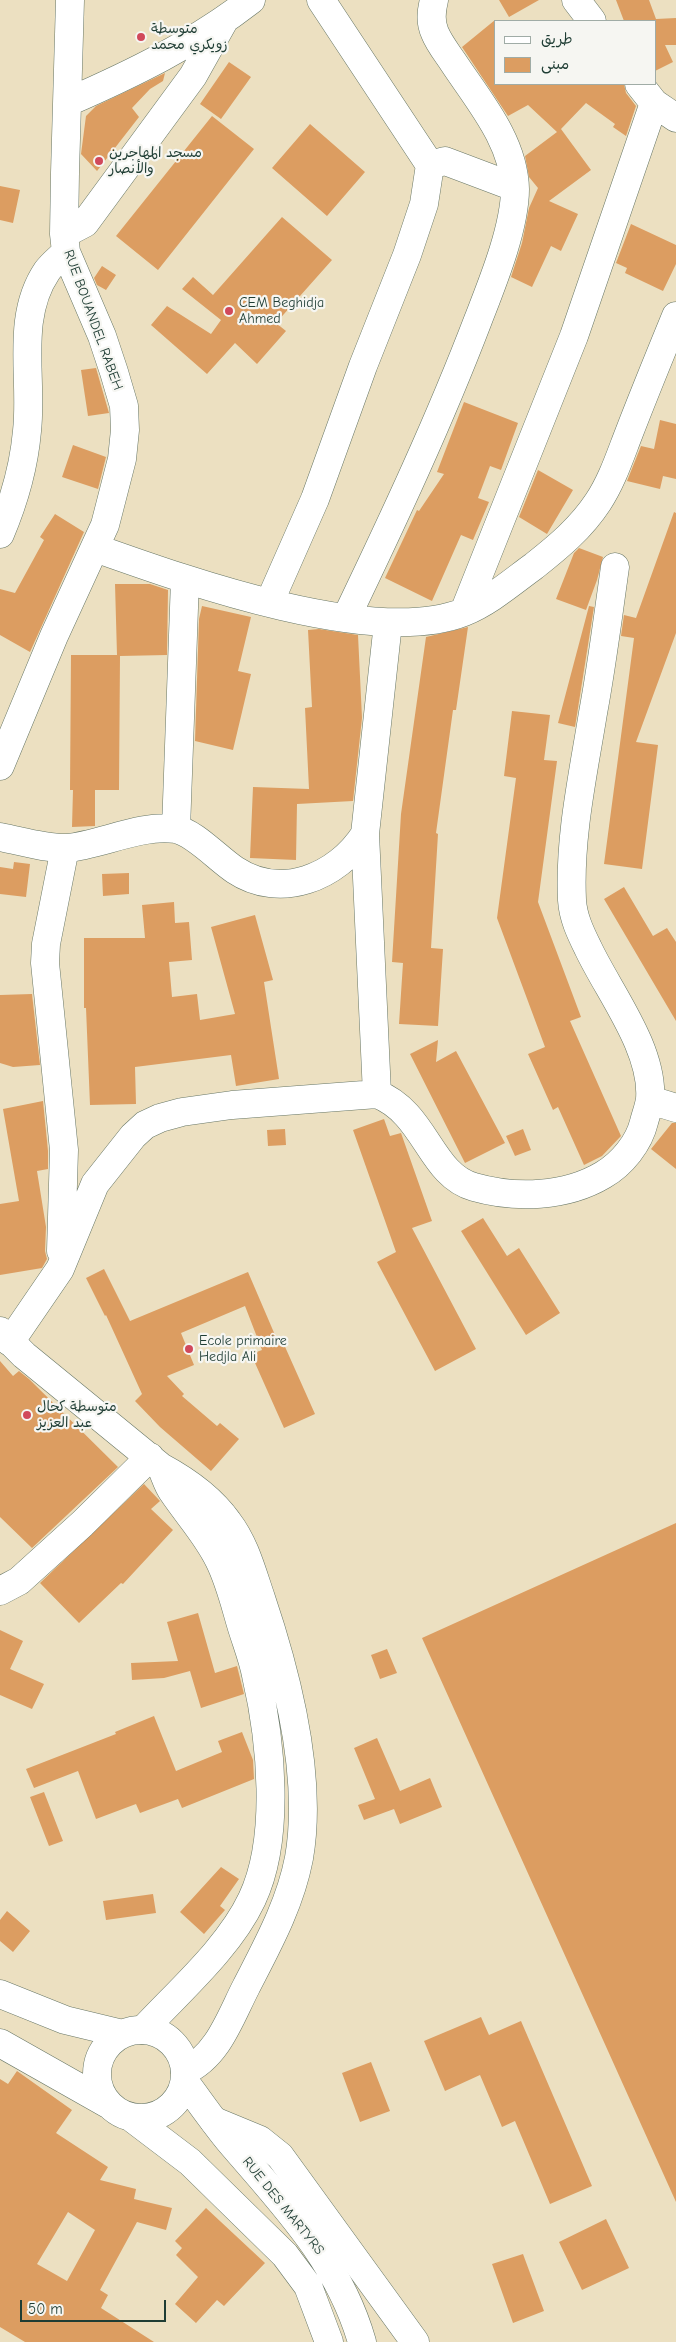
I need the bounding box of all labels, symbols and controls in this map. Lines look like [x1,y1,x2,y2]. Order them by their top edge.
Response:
legend [493,20,656,85]
place label: متوسطة زويكري محمد [151,21,228,54]
text: طريق [541,30,573,48]
marker: متوسطة زويكري محمد [135,31,147,43]
text: مبنى [541,55,569,73]
place label: مسجد المهاجرين والأنصار [109,145,202,178]
marker: مسجد المهاجرين والأنصار [93,155,105,167]
street label: RUE BOUANDEL RABEH [60,247,126,393]
place label: CEM Beghidja Ahmed [239,295,324,328]
marker: CEM Beghidja Ahmed [223,305,235,317]
place label: Ecole primaire Hedjla Ali [199,1333,287,1365]
marker: Ecole primaire Hedjla Ali [183,1343,195,1355]
place label: متوسطة كحال عبد العزيز [37,1399,117,1431]
marker: متوسطة كحال عبد العزيز [21,1409,33,1421]
street label: RUE DES MARTYRS [238,2154,328,2258]
scale bar [22,2290,169,2322]
text: 50 m [28,2300,63,2318]

